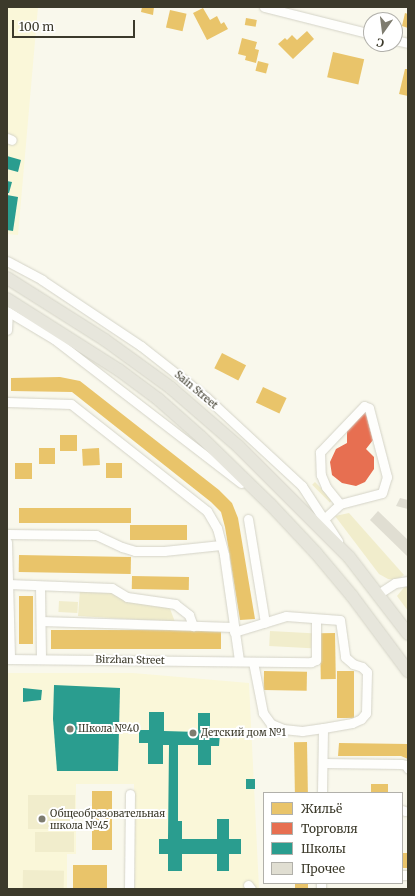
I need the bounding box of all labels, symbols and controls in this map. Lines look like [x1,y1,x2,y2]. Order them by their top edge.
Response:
scale bar [14,12,137,38]
north arrow [363,12,403,52]
text: 100 m [19,19,54,34]
text: С [375,35,386,50]
street label: Sain Street [172,369,220,411]
street label: Birzhan Street [95,653,165,667]
place label: Школа №40 [78,723,139,735]
marker: Школа №40 [65,724,75,734]
place label: Детский дом №1 [201,727,286,739]
marker: Детский дом №1 [188,728,198,738]
legend [263,792,403,884]
text: Жильё [301,801,342,816]
place label: Общеобразовательная школа №45 [50,807,165,830]
marker: Общеобразовательная школа №45 [37,814,47,824]
text: Торговля [301,821,358,836]
text: Школы [301,841,346,856]
text: Прочее [301,861,345,876]

